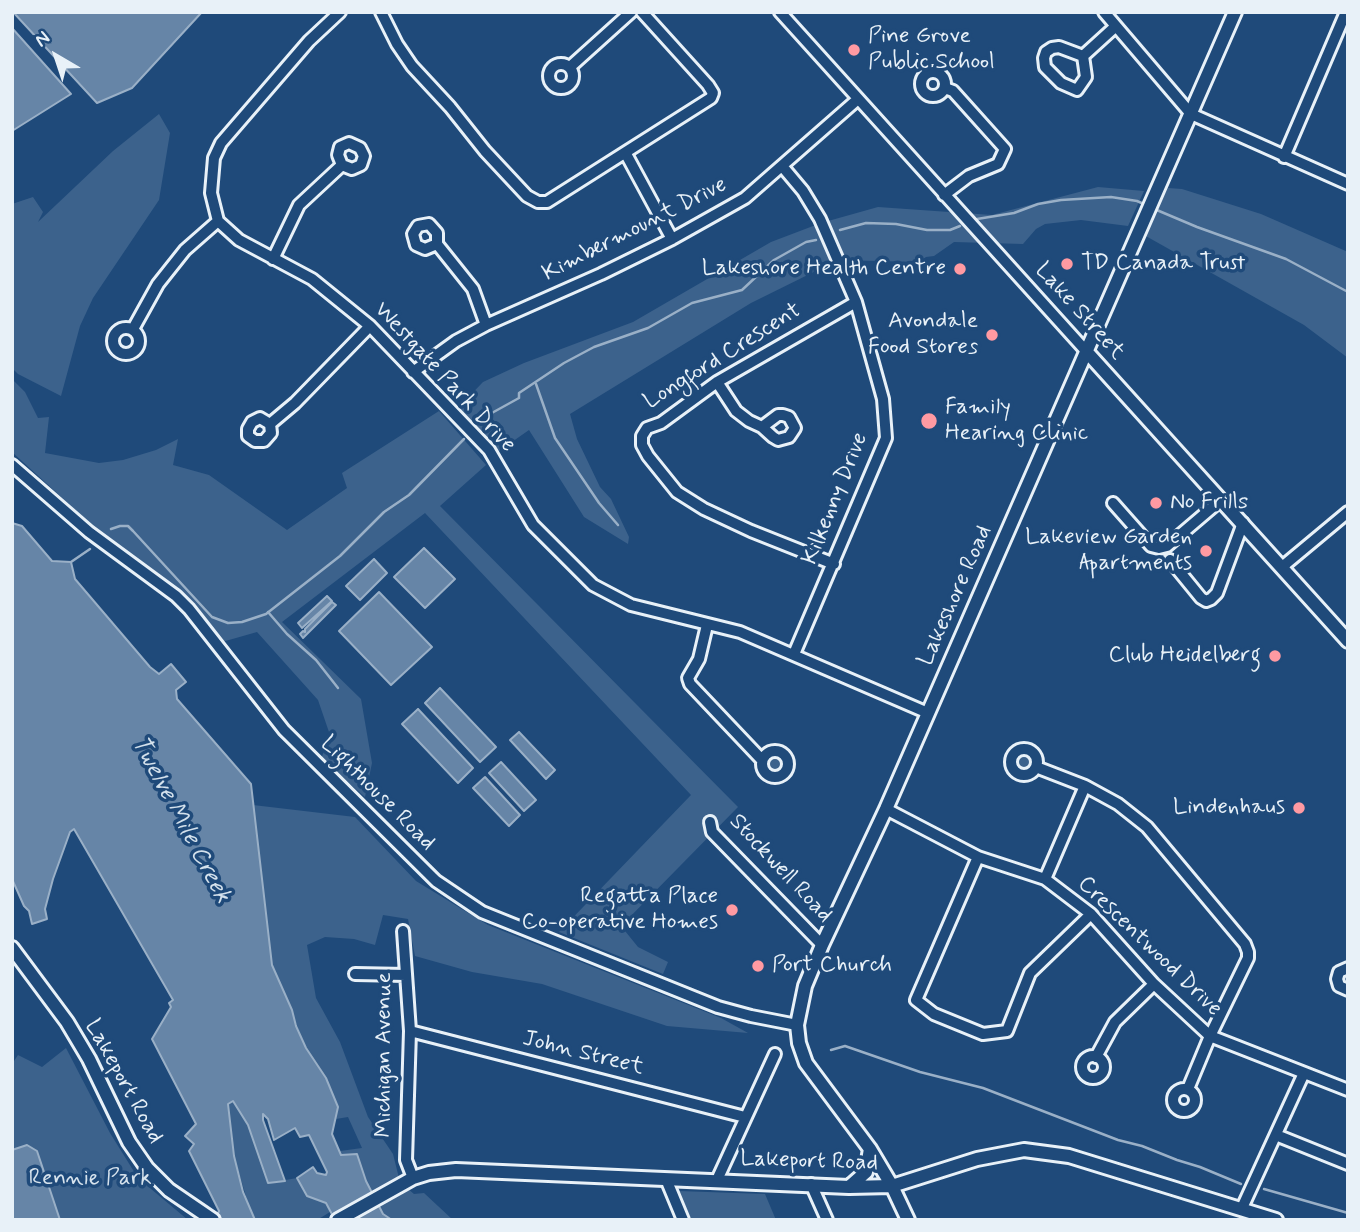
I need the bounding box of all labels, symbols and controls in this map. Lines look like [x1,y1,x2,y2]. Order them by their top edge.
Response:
north arrow [21,21,91,91]
place label: Pine Grove Public School [868,23,995,77]
text: N [30,26,55,53]
marker: Pine Grove Public School [846,42,862,58]
street label: Kimbermount Drive [538,172,732,288]
place label: TD Canada Trust [1081,250,1245,278]
place label: Lakeshore Health Centre [702,255,946,283]
marker: TD Canada Trust [1059,256,1075,272]
street label: Lake Street [1028,258,1130,366]
marker: Lakeshore Health Centre [952,261,968,277]
street label: Westgate Park Drive [367,297,521,459]
street label: Longford Crescent [639,298,807,416]
place label: Avondale Food Stores [868,308,978,362]
marker: Avondale Food Stores [984,327,1000,343]
place label: Family Hearing Clinic [945,394,1088,448]
marker: Family Hearing Clinic [919,411,939,431]
street label: Kilkenny Drive [797,429,875,569]
place label: No Frills [1170,489,1248,517]
marker: No Frills [1148,495,1164,511]
street label: Lakeshore Road [913,522,999,670]
place label: Lakeview Garden Apartments [1025,524,1192,578]
marker: Lakeview Garden Apartments [1198,543,1214,559]
place label: Club Heidelberg [1109,642,1261,670]
marker: Club Heidelberg [1267,648,1283,664]
street label: Lighthouse Road [314,731,440,857]
water label: Twelve Mile Creek [124,732,236,908]
place label: Lindenhaus [1173,794,1285,822]
marker: Lindenhaus [1291,800,1307,816]
street label: Stockwell Road [722,809,838,929]
street label: Crescentwood Drive [1071,871,1227,1023]
place label: Regatta Place Co-operative Homes [522,883,718,937]
marker: Regatta Place Co-operative Homes [724,902,740,918]
place label: Port Church [772,952,892,980]
marker: Port Church [750,958,766,974]
street label: Michigan Avenue [371,972,399,1138]
street label: Lakeport Road [78,1015,168,1149]
street label: John Street [520,1026,646,1082]
street label: Lakeport Road [740,1146,878,1178]
park label: Rennie Park [28,1165,152,1193]

